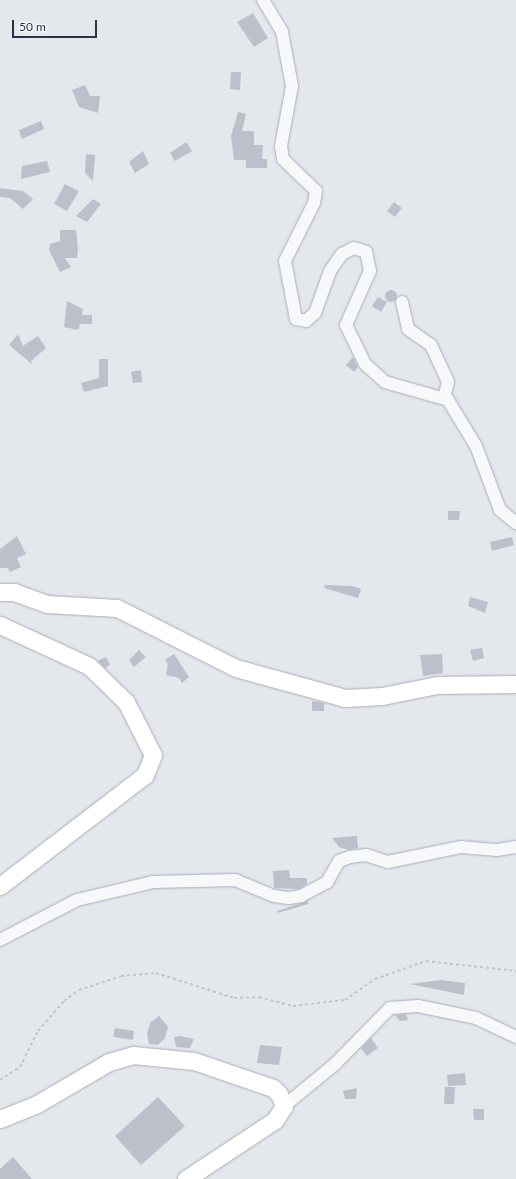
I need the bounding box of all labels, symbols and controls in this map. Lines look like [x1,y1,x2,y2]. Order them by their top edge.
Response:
scale bar [14,12,99,38]
text: 50 m [19,19,46,34]

